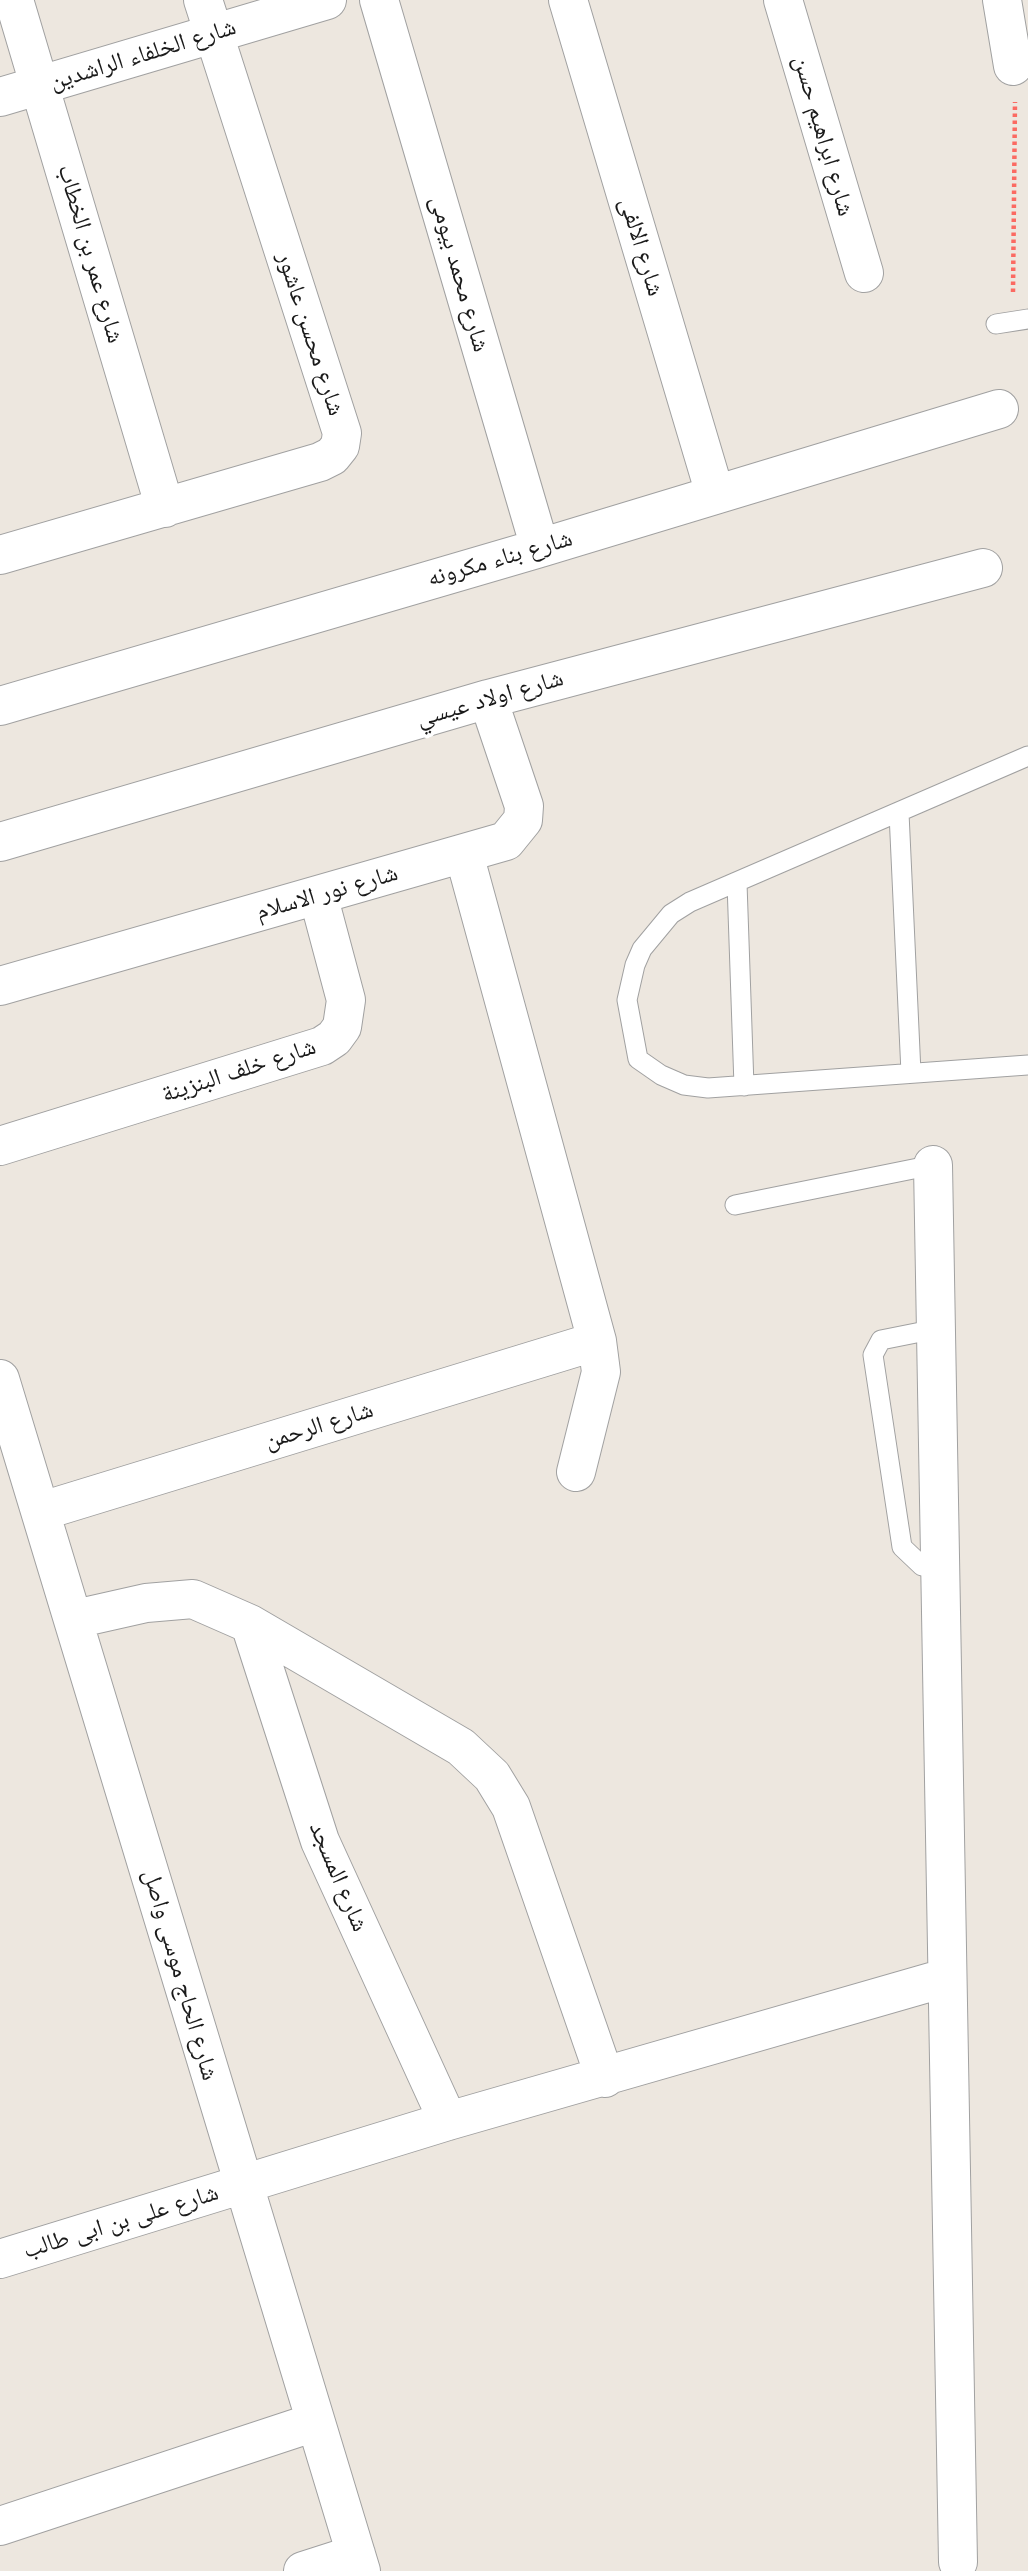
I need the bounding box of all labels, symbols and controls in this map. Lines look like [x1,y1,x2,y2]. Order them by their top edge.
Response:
street label: شارع الخلفاء الراشدين [46,13,240,97]
street label: شارع ابراهيم حسن [786,53,860,219]
street label: شارع عمر بن الخطاب [51,161,129,347]
street label: شارع محمد بيومى [423,193,495,355]
street label: شارع الالفى [612,194,670,300]
street label: شارع محسن عاشور [270,249,350,419]
street label: شارع بناء مكرونه [424,525,576,593]
street label: شارع اولاد عيسي [413,664,567,734]
street label: شارع نور الاسلام [253,859,401,927]
street label: شارع خلف البنزينة [158,1033,320,1109]
street label: شارع الرحمن [261,1396,377,1456]
street label: شارع المسجد [302,1818,374,1936]
street label: شارع الحاج موسى واصل [136,1866,224,2084]
street label: شارع على بن ابى طالب [20,2179,222,2265]

